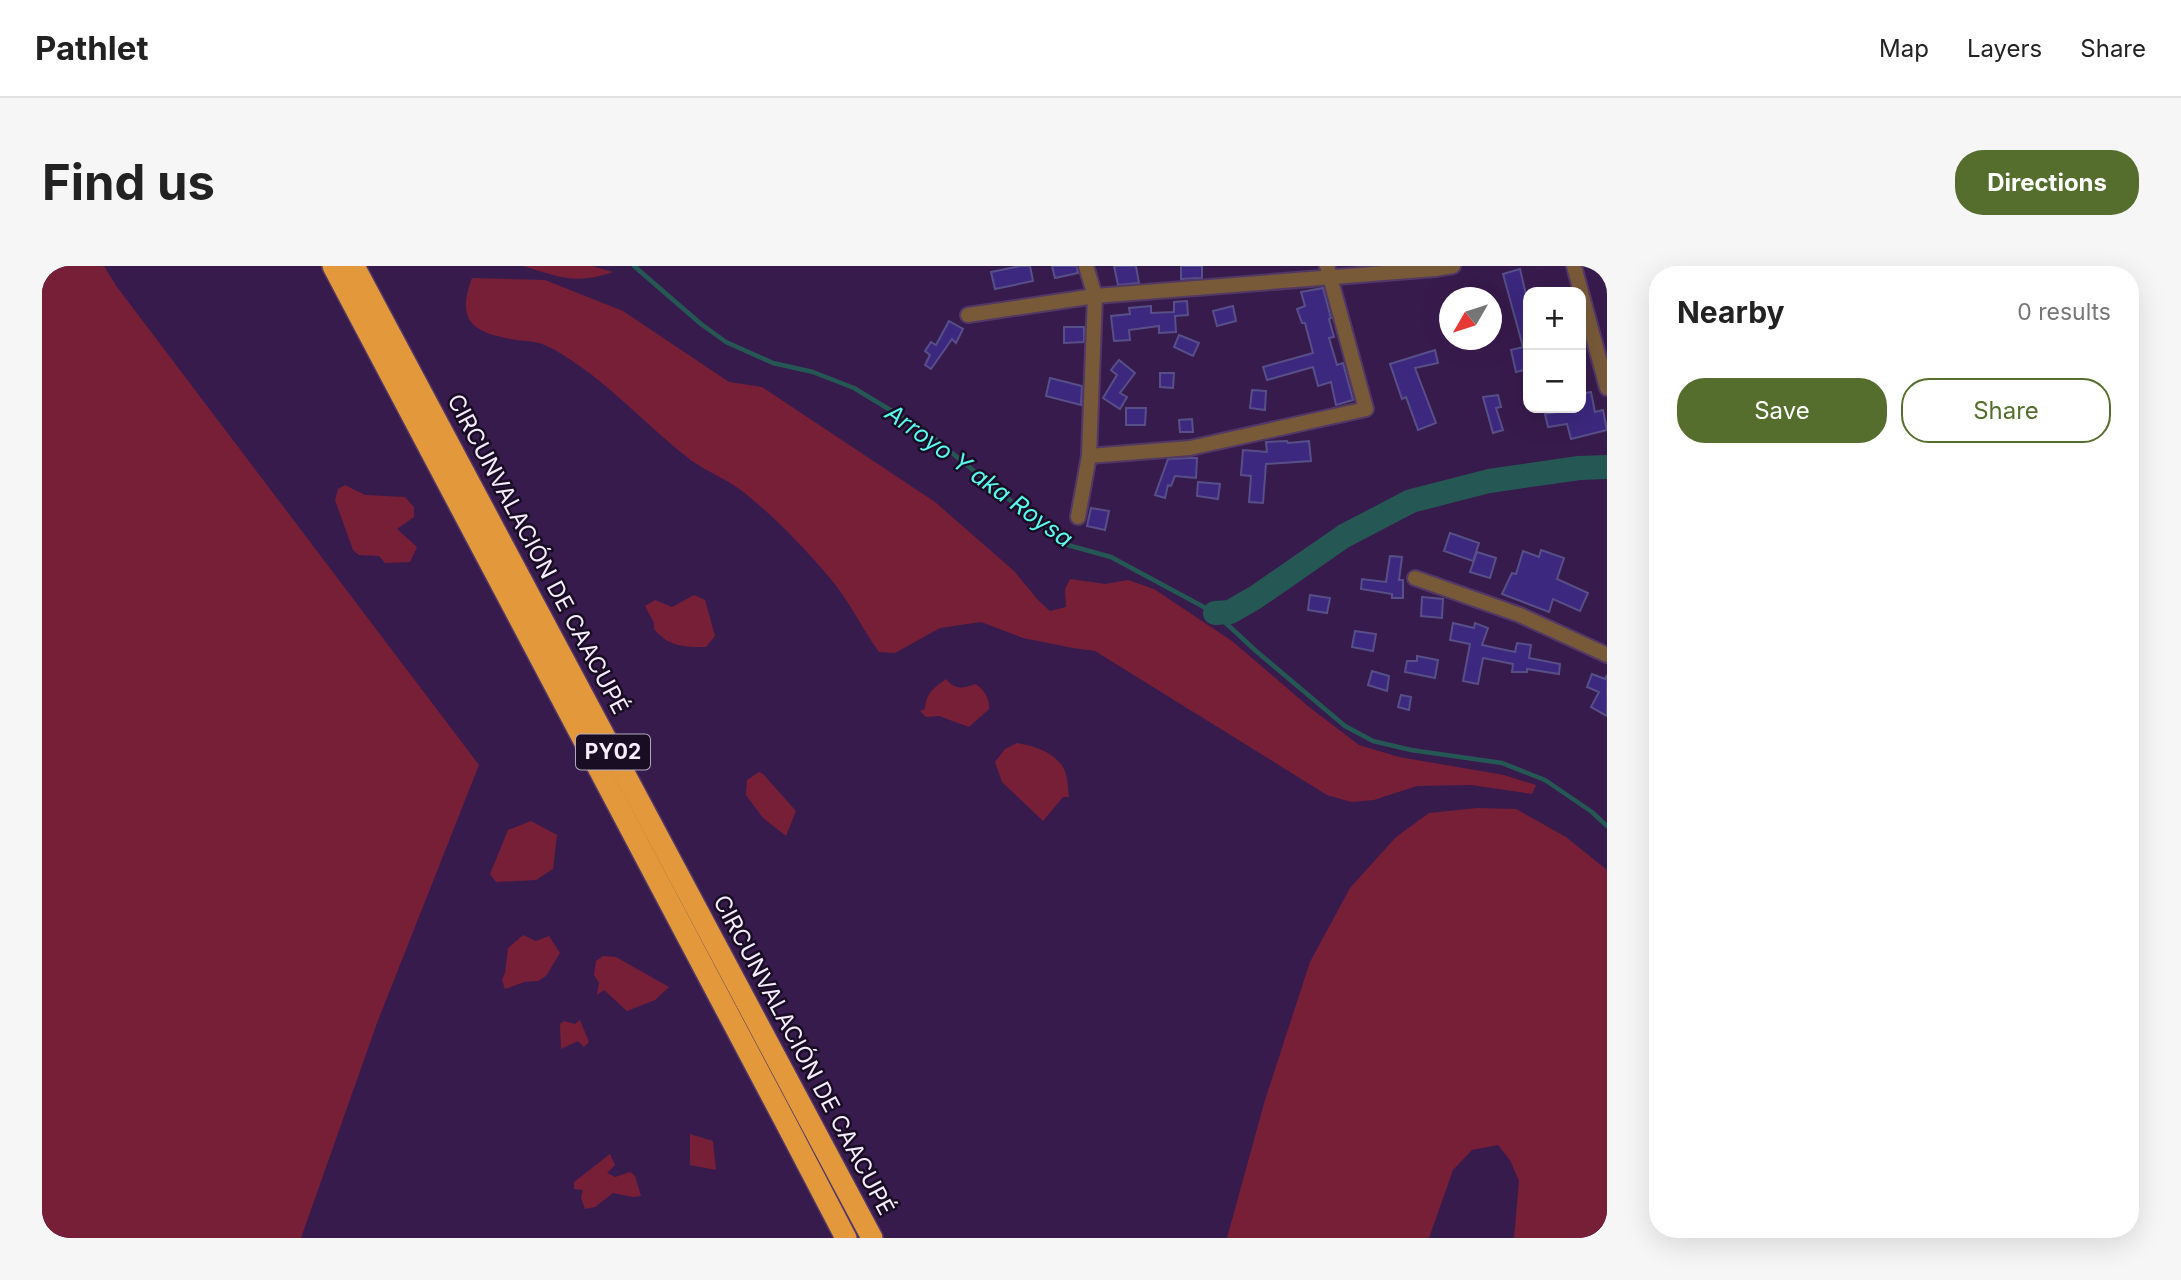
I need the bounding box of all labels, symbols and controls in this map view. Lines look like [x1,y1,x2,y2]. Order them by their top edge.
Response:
text: Pathlet [35,28,149,68]
text: Map [1879,34,1929,63]
text: Layers [1967,34,2042,63]
text: Share [2080,34,2146,63]
button: Directions [1955,150,2139,215]
text: Find us [42,153,215,212]
north arrow [1439,287,1502,350]
map controls [1523,287,1586,413]
button: + [1523,287,1586,350]
text: Nearby [1677,294,1785,330]
text: 0 results [2017,298,2111,326]
button: − [1523,350,1586,413]
button: Save [1677,378,1887,443]
button: Share [1901,378,2111,443]
street label: CIRCUNVALACIÓN DE CAACUPÉ [441,389,635,719]
water label: Arroyo Y aka Roysa [879,397,1079,553]
road number: PY02 [576,734,650,770]
street label: CIRCUNVALACIÓN DE CAACUPÉ [707,890,901,1220]

